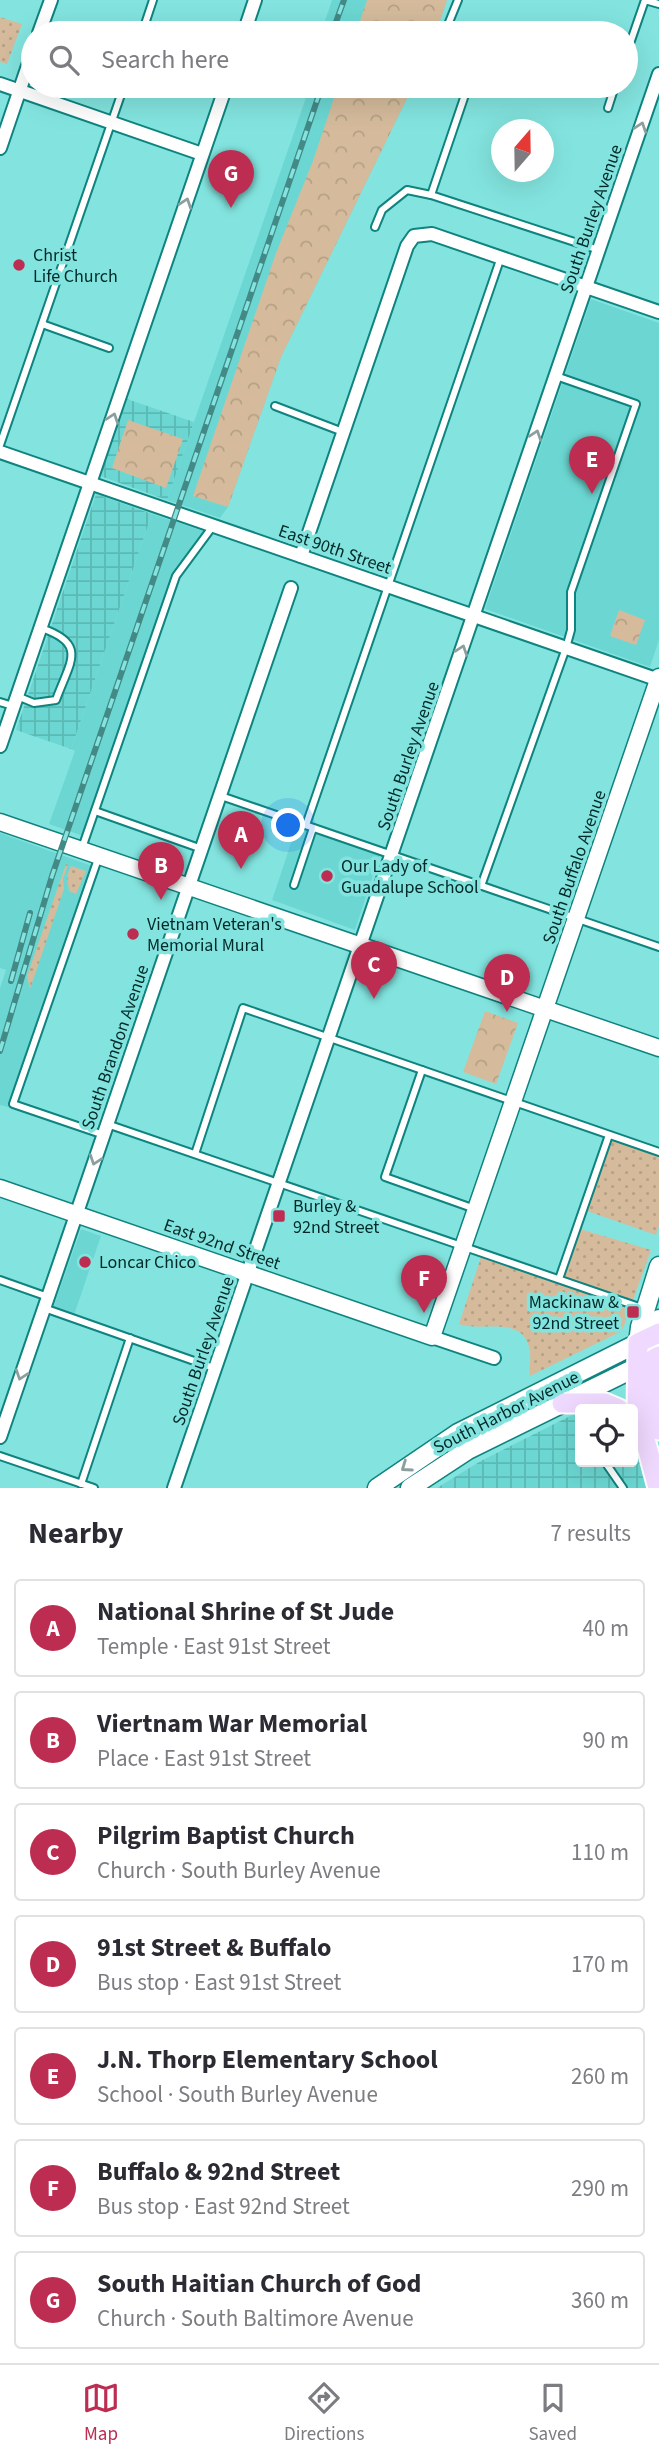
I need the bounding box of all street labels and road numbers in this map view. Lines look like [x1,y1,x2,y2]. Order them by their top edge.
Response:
street label: South Burley Avenue [554,141,629,297]
street label: East 90th Street [275,518,395,580]
street label: South Burley Avenue [371,678,446,834]
street label: South Buffalo Avenue [536,787,613,948]
street label: South Brandon Avenue [76,961,155,1133]
street label: East 92nd Street [160,1213,284,1276]
street label: South Burley Avenue [166,1273,241,1429]
street label: South Harbor Avenue [429,1365,584,1460]

